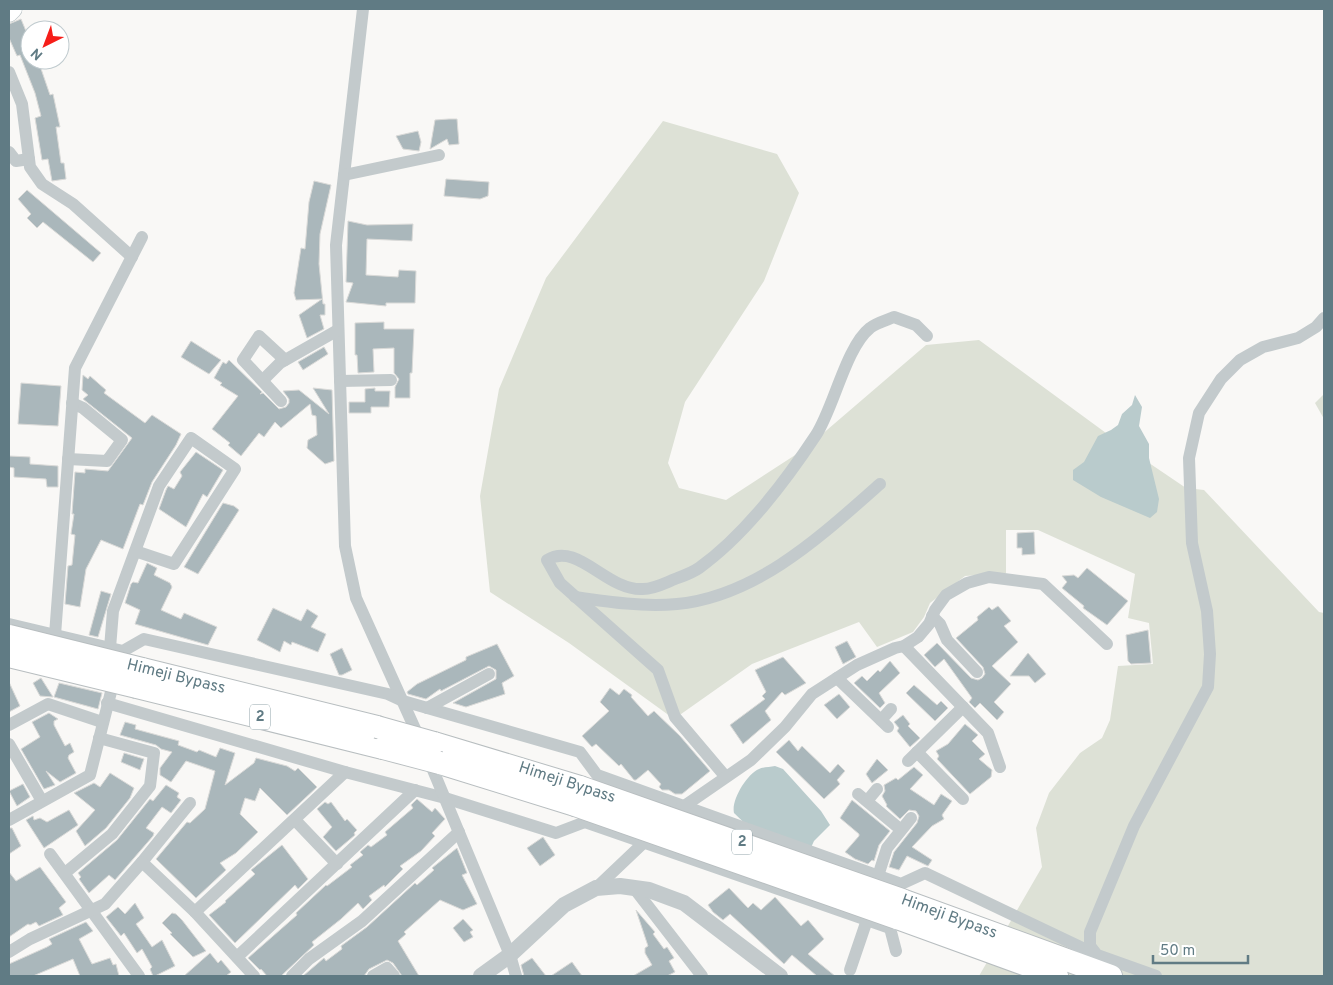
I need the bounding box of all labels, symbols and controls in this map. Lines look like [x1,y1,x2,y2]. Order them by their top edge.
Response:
north arrow [20,20,70,70]
text: N [28,44,47,63]
street label: Himeji Bypass [125,655,227,699]
road number: 2 [250,704,270,730]
street label: Himeji Bypass [516,758,618,808]
road number: 2 [732,830,752,854]
street label: Himeji Bypass [898,890,1000,944]
scale bar [1153,932,1248,964]
text: 50 m [1160,942,1195,961]

